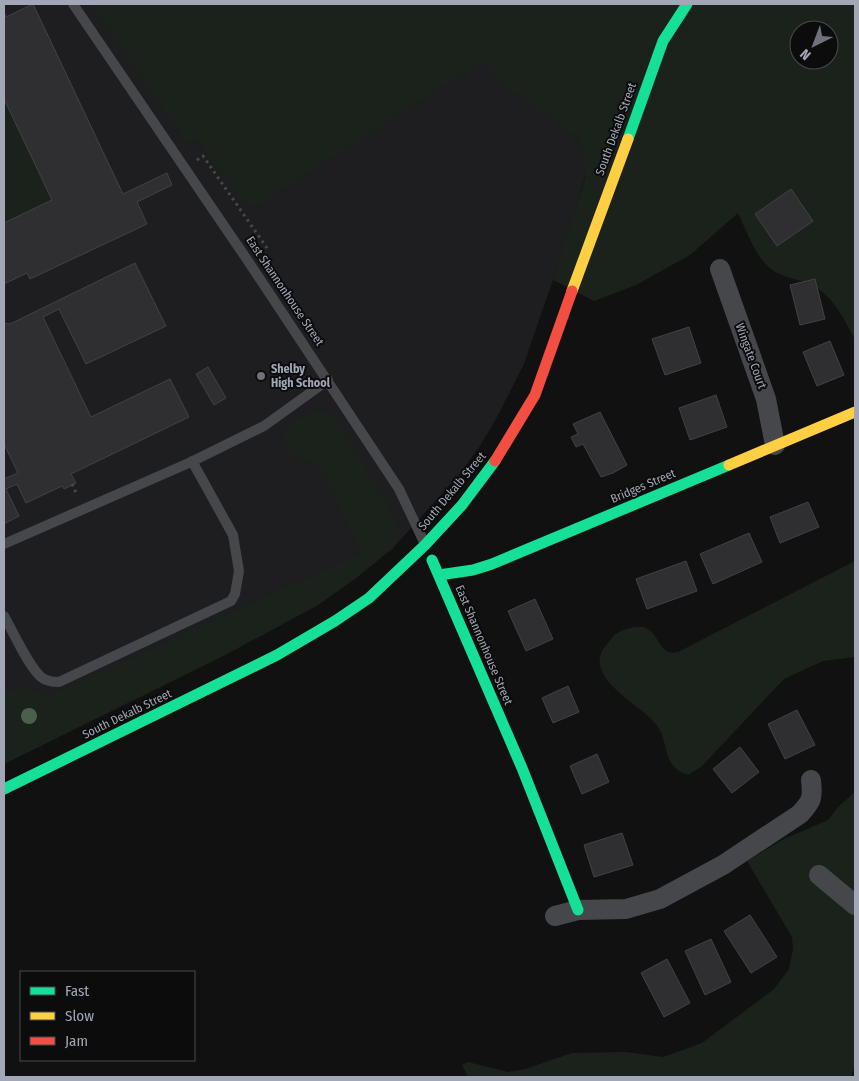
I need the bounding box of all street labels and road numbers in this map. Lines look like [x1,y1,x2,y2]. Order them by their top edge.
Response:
street label: South Dekalb Street [593,81,639,177]
street label: East Shannonhouse Street [243,234,327,348]
street label: Wingate Court [733,321,769,391]
street label: South Dekalb Street [415,449,489,533]
street label: Bridges Street [608,466,678,506]
street label: East Shannonhouse Street [452,583,516,707]
street label: South Dekalb Street [80,686,174,742]

